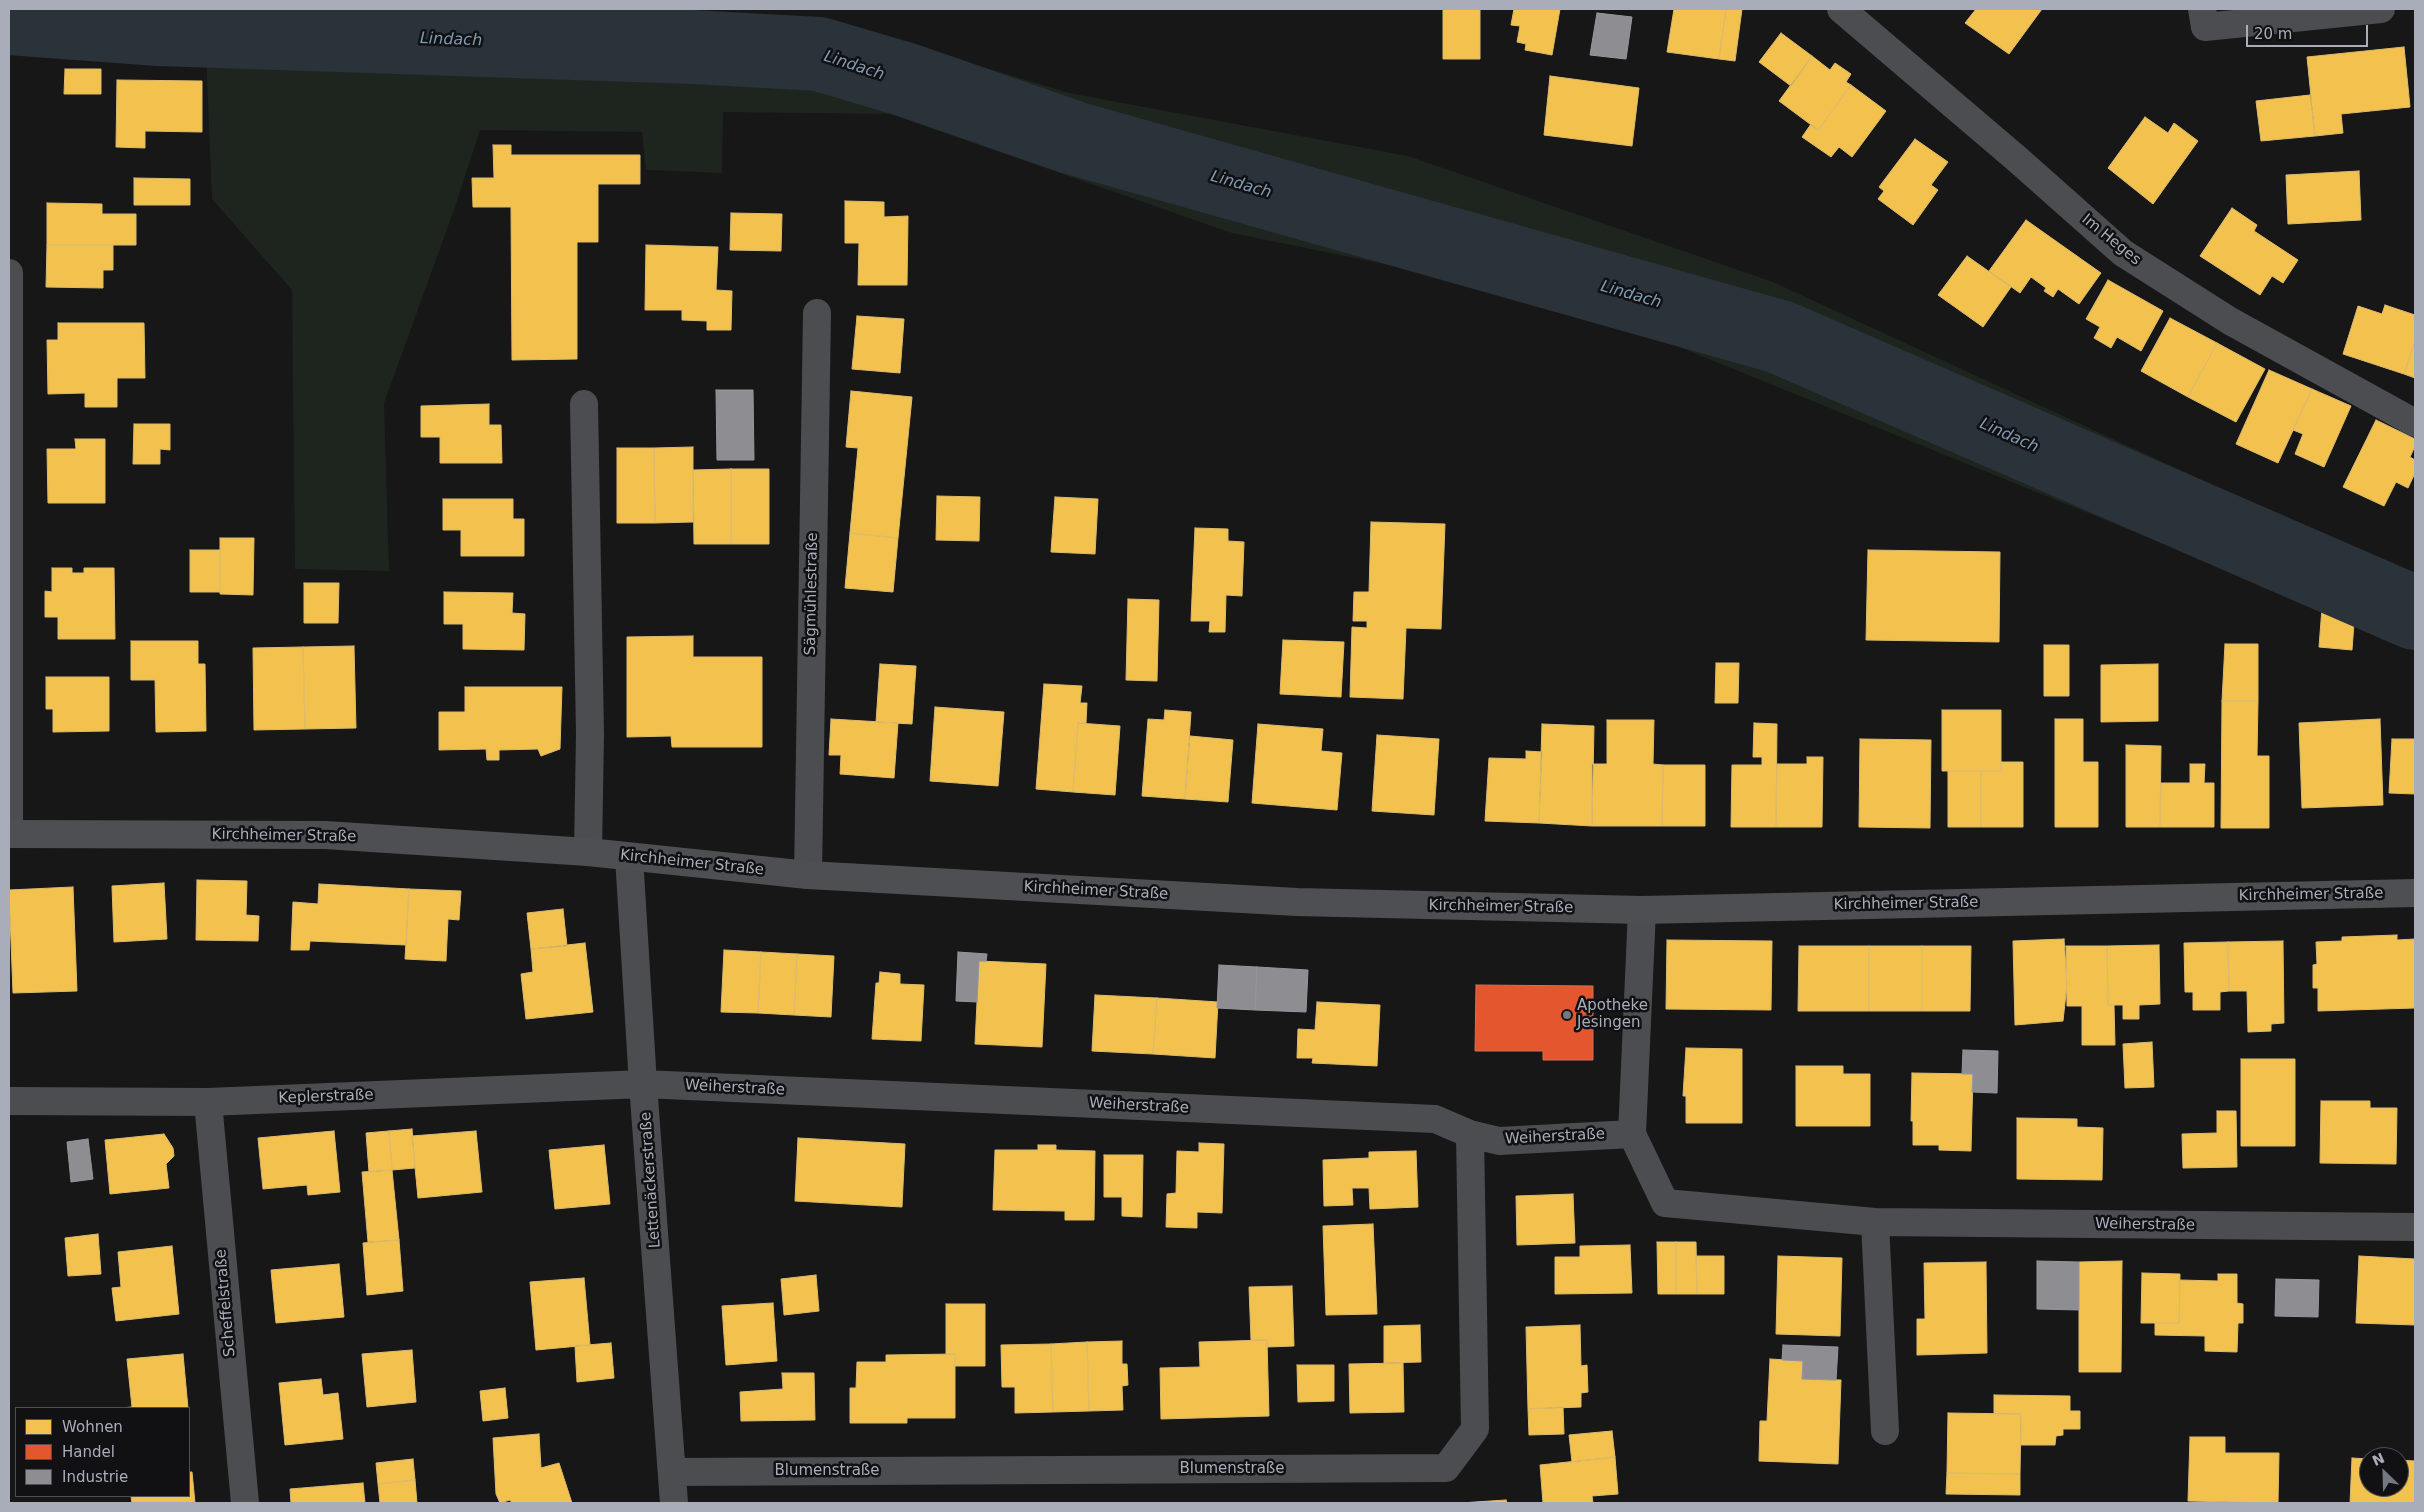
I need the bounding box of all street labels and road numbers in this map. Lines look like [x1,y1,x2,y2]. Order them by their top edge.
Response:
street label: Im Heges [2078,211,2144,269]
street label: Sägmühlestraße [802,532,822,656]
street label: Kirchheimer Straße [211,826,357,846]
street label: Kirchheimer Straße [619,846,765,880]
street label: Kirchheimer Straße [1023,878,1169,904]
street label: Kirchheimer Straße [2238,885,2384,905]
street label: Kirchheimer Straße [1833,894,1979,914]
street label: Kirchheimer Straße [1428,897,1574,917]
street label: Weiherstraße [685,1076,785,1100]
street label: Keplerstraße [278,1086,374,1108]
street label: Weiherstraße [1089,1094,1189,1118]
street label: Lettenäckerstraße [637,1111,665,1249]
street label: Weiherstraße [1505,1125,1605,1149]
street label: Weiherstraße [2095,1215,2195,1235]
street label: Scheffelstraße [212,1248,240,1358]
street label: Blumenstraße [1179,1460,1285,1478]
street label: Blumenstraße [774,1462,880,1480]

